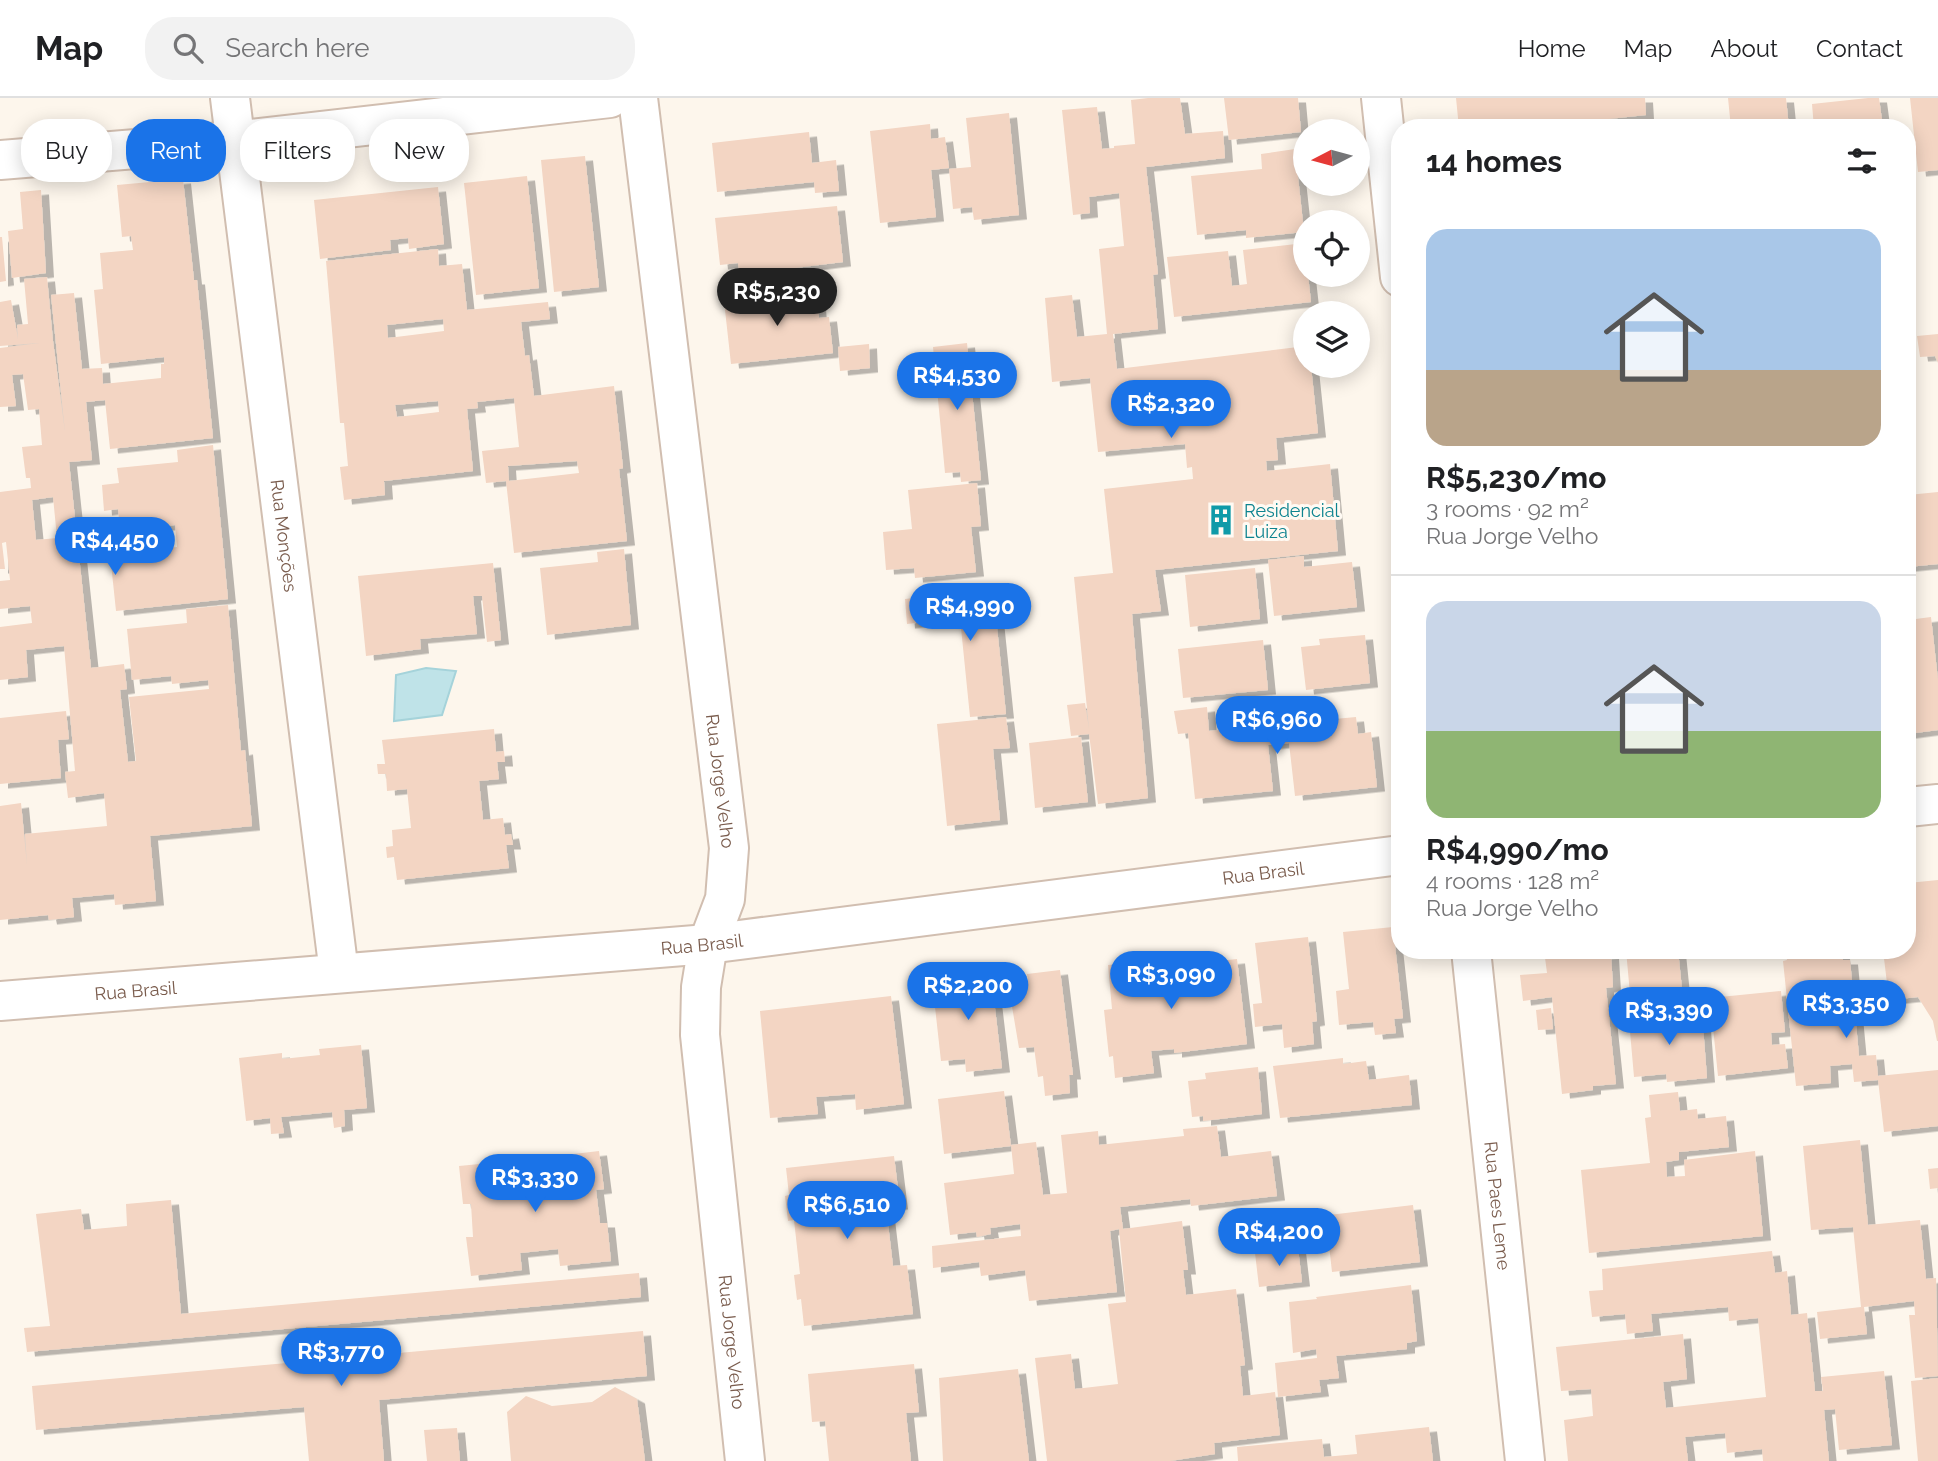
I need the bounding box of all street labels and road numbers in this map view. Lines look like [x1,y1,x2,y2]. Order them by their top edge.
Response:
street label: Rua Monções [267,478,302,593]
street label: Rua Jorge Velho [702,713,739,850]
street label: Rua Brasil [1221,857,1305,888]
street label: Rua Brasil [660,929,744,958]
street label: Rua Brasil [94,976,178,1004]
street label: Rua Paes Leme [1481,1140,1515,1271]
street label: Rua Jorge Velho [715,1274,750,1410]

